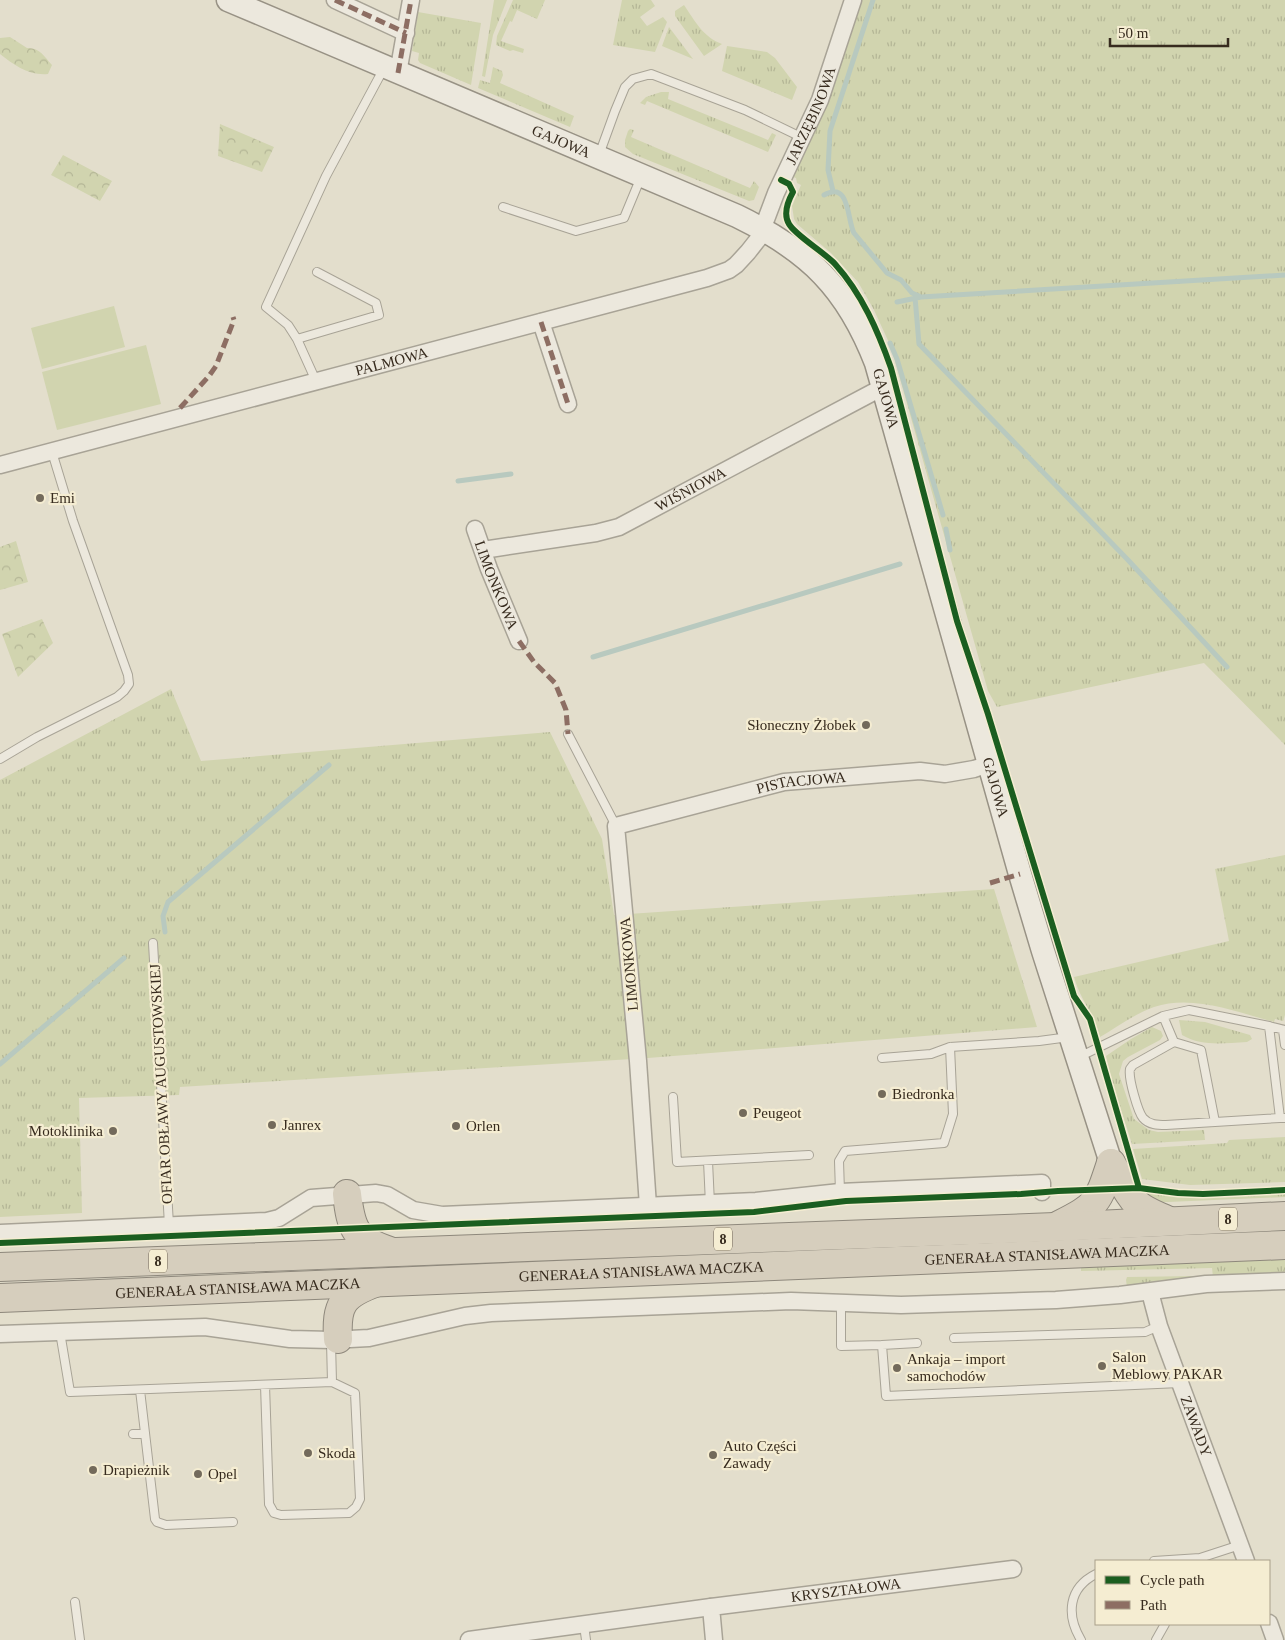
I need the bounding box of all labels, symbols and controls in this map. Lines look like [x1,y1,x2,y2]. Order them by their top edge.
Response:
scale bar [1110,15,1228,47]
text: 50 m [1118,25,1149,41]
street label: JARZĘBINOWA [783,64,839,167]
street label: GAJOWA [530,122,593,161]
street label: PALMOWA [353,344,430,379]
street label: GAJOWA [870,367,902,430]
street label: WIŚNIOWA [653,464,729,514]
place label: Emi [50,490,75,506]
marker: Emi [34,492,46,504]
street label: LIMONKOWA [472,539,521,632]
place label: Słoneczny Żłobek [747,717,856,733]
marker: Słoneczny Żłobek [860,719,872,731]
street label: GAJOWA [979,755,1012,819]
street label: PISTACJOWA [755,769,847,797]
street label: LIMONKOWA [617,916,641,1012]
street label: OFIAR OBŁAWY AUGUSTOWSKIEJ [147,963,175,1204]
place label: Biedronka [892,1086,955,1102]
marker: Biedronka [876,1088,888,1100]
place label: Peugeot [753,1105,802,1121]
marker: Peugeot [737,1107,749,1119]
place label: Janrex [282,1117,322,1133]
place label: Orlen [466,1118,501,1134]
marker: Janrex [266,1119,278,1131]
marker: Orlen [450,1120,462,1132]
place label: Motoklinika [29,1123,103,1139]
marker: Motoklinika [107,1125,119,1137]
road number: 8 [1219,1208,1237,1230]
road number: 8 [714,1228,732,1250]
street label: GENERAŁA STANISŁAWA MACZKA [924,1242,1170,1268]
road number: 8 [149,1250,167,1272]
street label: GENERAŁA STANISŁAWA MACZKA [519,1258,764,1285]
street label: GENERAŁA STANISŁAWA MACZKA [115,1275,361,1301]
place label: Salon Meblowy PAKAR [1112,1349,1223,1382]
place label: Ankaja – import samochodów [907,1351,1006,1384]
marker: Salon Meblowy PAKAR [1096,1360,1108,1372]
marker: Ankaja – import samochodów [891,1362,903,1374]
street label: ZAWADY [1178,1393,1215,1459]
place label: Auto Części Zawady [723,1438,797,1471]
place label: Skoda [318,1445,356,1461]
marker: Skoda [302,1447,314,1459]
marker: Auto Części Zawady [707,1449,719,1461]
place label: Drapieżnik [103,1462,170,1478]
marker: Drapieżnik [87,1464,99,1476]
place label: Opel [208,1466,237,1482]
marker: Opel [192,1468,204,1480]
legend [1095,1560,1270,1625]
text: Cycle path [1140,1572,1205,1588]
street label: KRYSZTAŁOWA [790,1575,902,1605]
text: Path [1140,1597,1167,1613]

